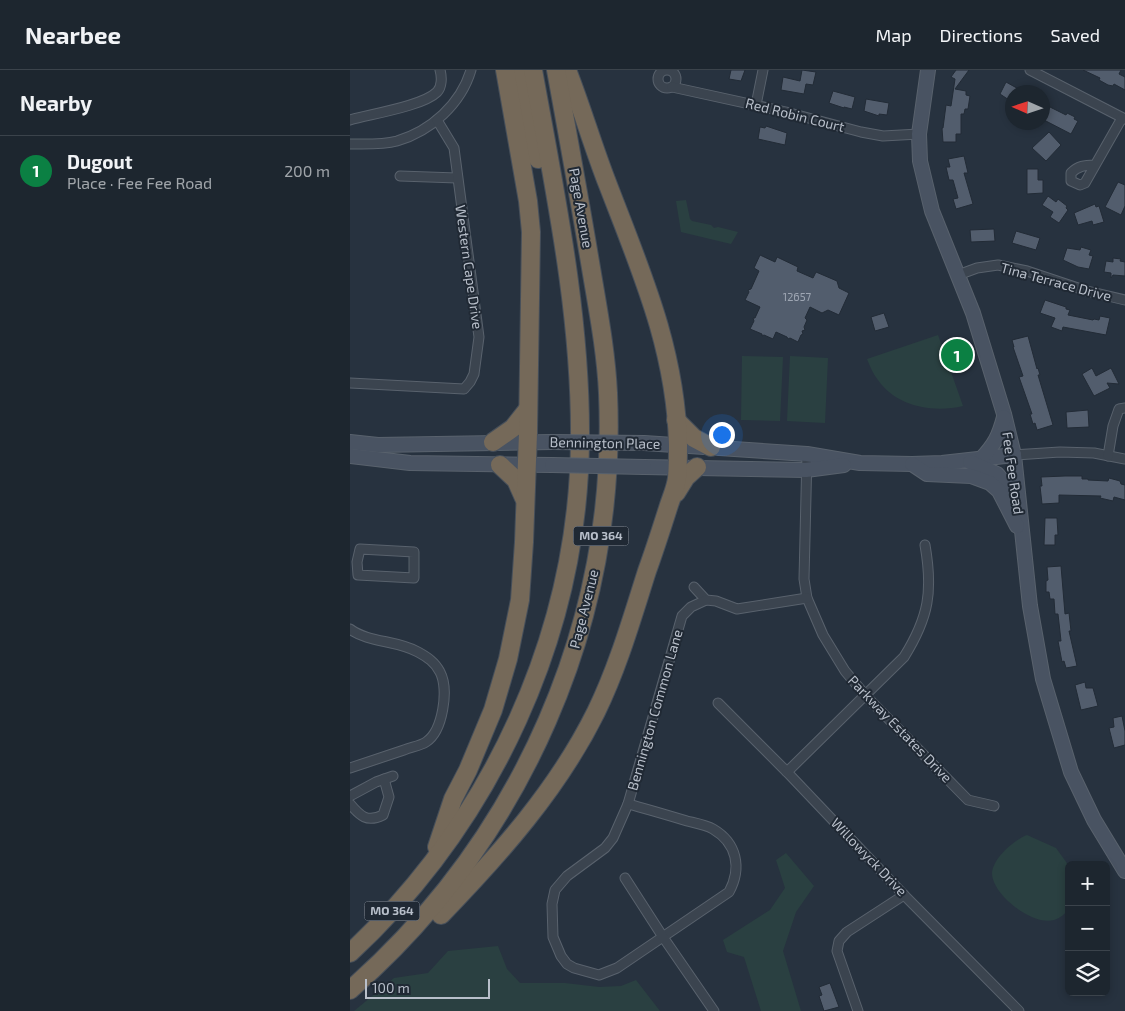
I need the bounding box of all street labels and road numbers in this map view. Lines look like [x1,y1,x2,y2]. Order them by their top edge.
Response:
street label: Red Robin Court [744,94,846,135]
street label: Page Avenue [566,167,597,249]
street label: Western Cape Drive [452,204,487,330]
street label: Tina Terrace Drive [999,259,1113,304]
street label: Fee Fee Road [999,431,1028,515]
street label: Bennington Place [549,433,661,452]
road number: MO 364 [574,526,628,546]
street label: Page Avenue [565,568,602,650]
street label: Bennington Common Lane [623,627,686,792]
street label: Parkway Estates Drive [845,672,956,786]
street label: Willowyck Drive [828,814,911,899]
road number: MO 364 [365,901,420,920]

